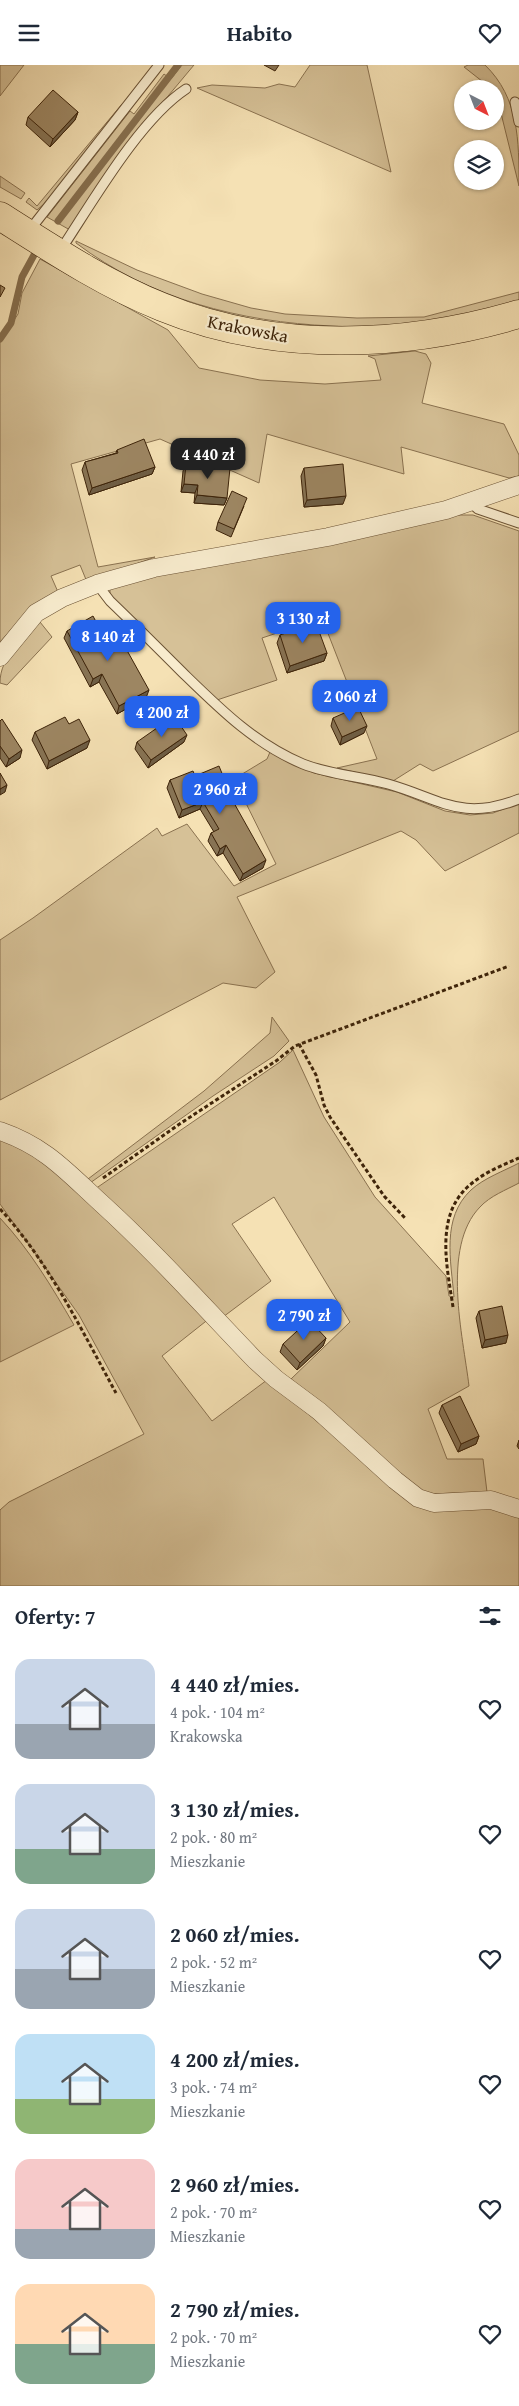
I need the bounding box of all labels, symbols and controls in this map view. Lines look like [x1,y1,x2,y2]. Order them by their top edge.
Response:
text: Habito [227,17,292,49]
icon: menu [15,19,43,47]
icon: heart [476,19,504,47]
north arrow [454,80,504,130]
map controls [454,80,504,190]
button: layers [454,140,504,190]
street label: Krakowska [205,307,291,350]
pin: 4 440 zł [156,437,260,480]
text: 4 440 zł [181,442,235,466]
pin: 3 130 zł [251,601,355,644]
text: 3 130 zł [276,606,330,630]
pin: 8 140 zł [56,619,160,662]
text: 8 140 zł [81,624,135,648]
pin: 2 060 zł [298,679,402,722]
text: 2 060 zł [323,684,377,708]
pin: 4 200 zł [110,695,214,738]
text: 4 200 zł [135,700,189,724]
pin: 2 960 zł [168,773,272,815]
text: 2 960 zł [193,777,247,801]
pin: 2 790 zł [252,1299,356,1341]
text: 2 790 zł [277,1303,331,1327]
text: Oferty: 7 [15,1601,96,1632]
icon: filters [476,1602,504,1630]
text: 4 440 zł/mies. [170,1669,300,1700]
icon: home [55,1679,115,1739]
icon: heart [476,1695,504,1723]
text: 4 pok. · 104 m² [170,1700,265,1724]
text: Krakowska [170,1724,243,1748]
text: 3 130 zł/mies. [170,1794,300,1825]
icon: home [55,1804,115,1864]
icon: heart [476,1820,504,1848]
text: 2 pok. · 80 m² [170,1825,257,1849]
text: Mieszkanie [170,1849,245,1873]
text: 2 060 zł/mies. [170,1919,300,1950]
icon: home [55,1929,115,1989]
icon: heart [476,1945,504,1973]
text: 2 pok. · 52 m² [170,1950,257,1974]
text: Mieszkanie [170,1974,245,1998]
text: 4 200 zł/mies. [170,2044,300,2075]
icon: home [55,2054,115,2114]
icon: heart [476,2070,504,2098]
text: 3 pok. · 74 m² [170,2075,257,2099]
text: Mieszkanie [170,2099,245,2123]
text: 2 960 zł/mies. [170,2169,300,2200]
icon: home [55,2179,115,2239]
icon: heart [476,2195,504,2223]
text: 2 pok. · 70 m² [170,2200,257,2224]
text: Mieszkanie [170,2224,245,2248]
text: 2 790 zł/mies. [170,2294,300,2325]
icon: home [55,2304,115,2364]
icon: heart [476,2320,504,2348]
text: 2 pok. · 70 m² [170,2325,257,2349]
text: Mieszkanie [170,2349,245,2373]

